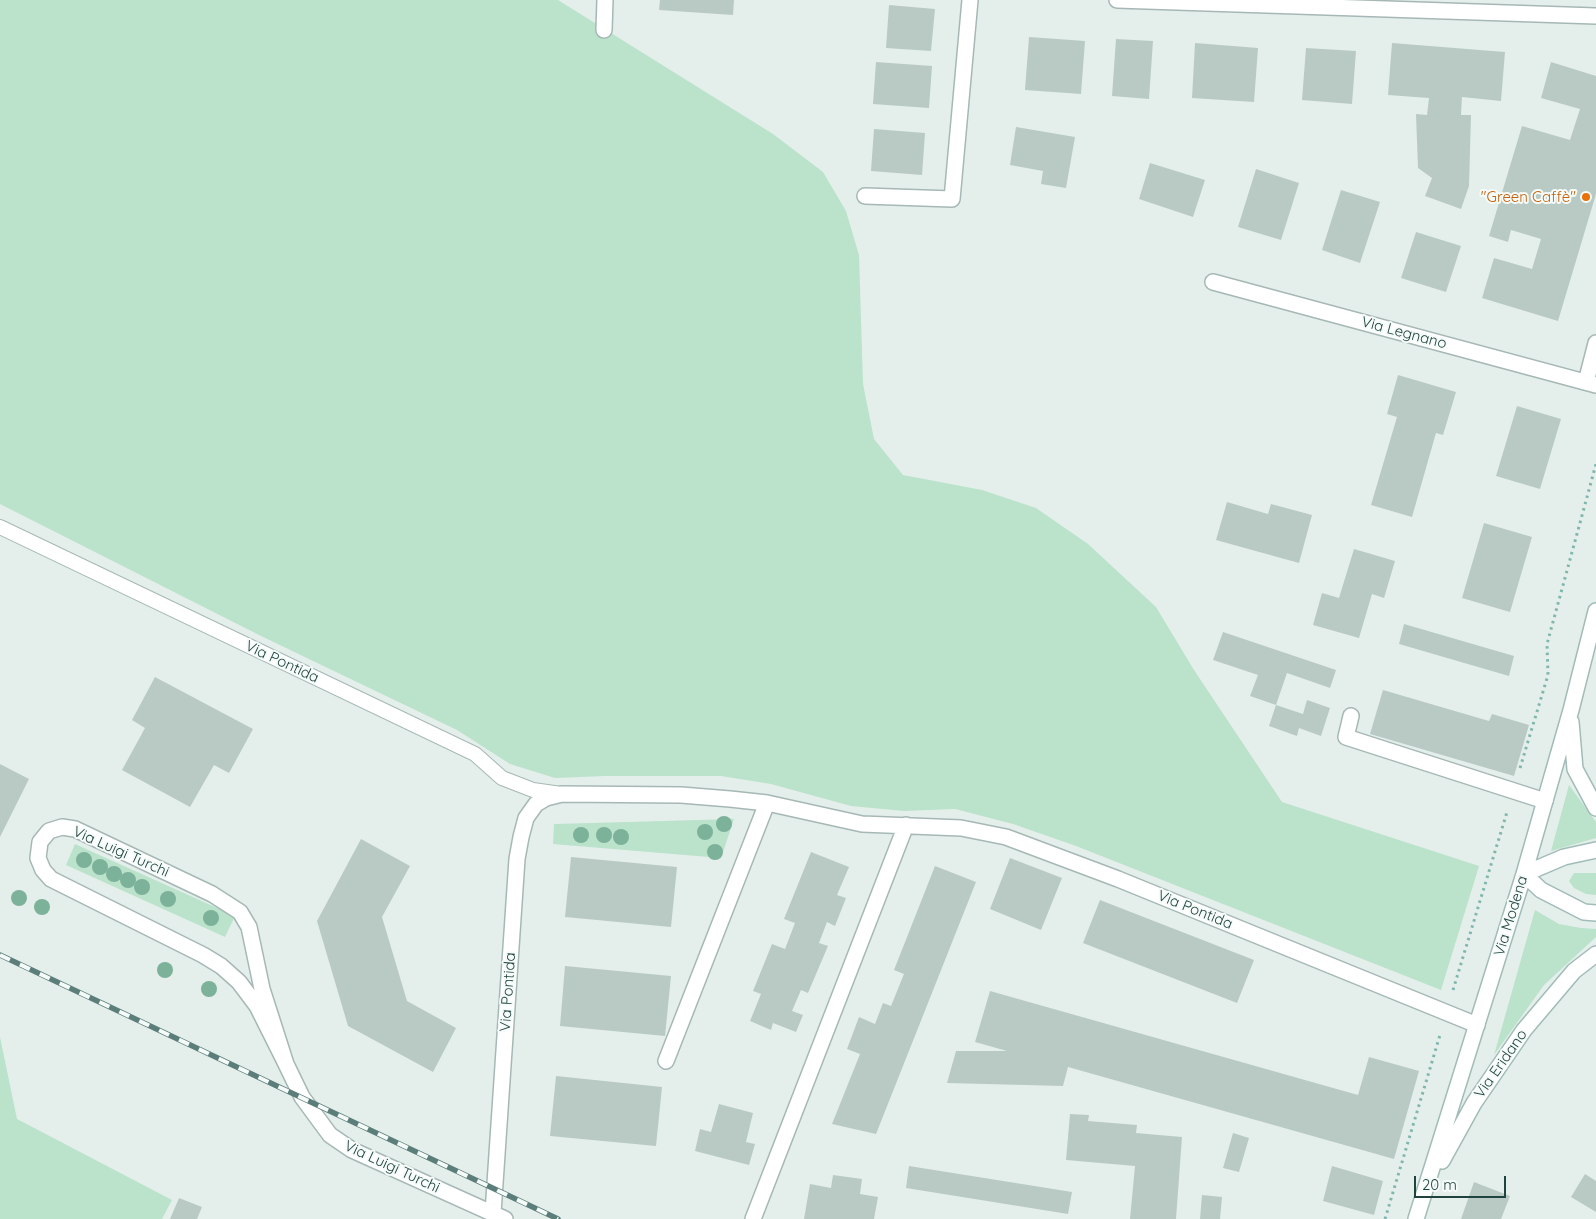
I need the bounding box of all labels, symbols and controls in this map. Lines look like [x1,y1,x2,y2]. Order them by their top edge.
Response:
place label: "Green Caffè" [1481,188,1576,206]
marker: "Green Caffè" [1580,191,1592,203]
street label: Via Legnano [1359,313,1449,353]
street label: Via Pontida [242,637,322,687]
street label: Via Luigi Turchi [70,823,172,881]
street label: Via Modena [1490,874,1532,958]
street label: Via Pontida [1155,887,1235,933]
street label: Via Pontida [496,952,520,1032]
street label: Via Eridano [1471,1026,1531,1102]
street label: Via Luigi Turchi [341,1137,443,1197]
scale bar [1416,1166,1508,1198]
text: 20 m [1422,1175,1457,1194]

